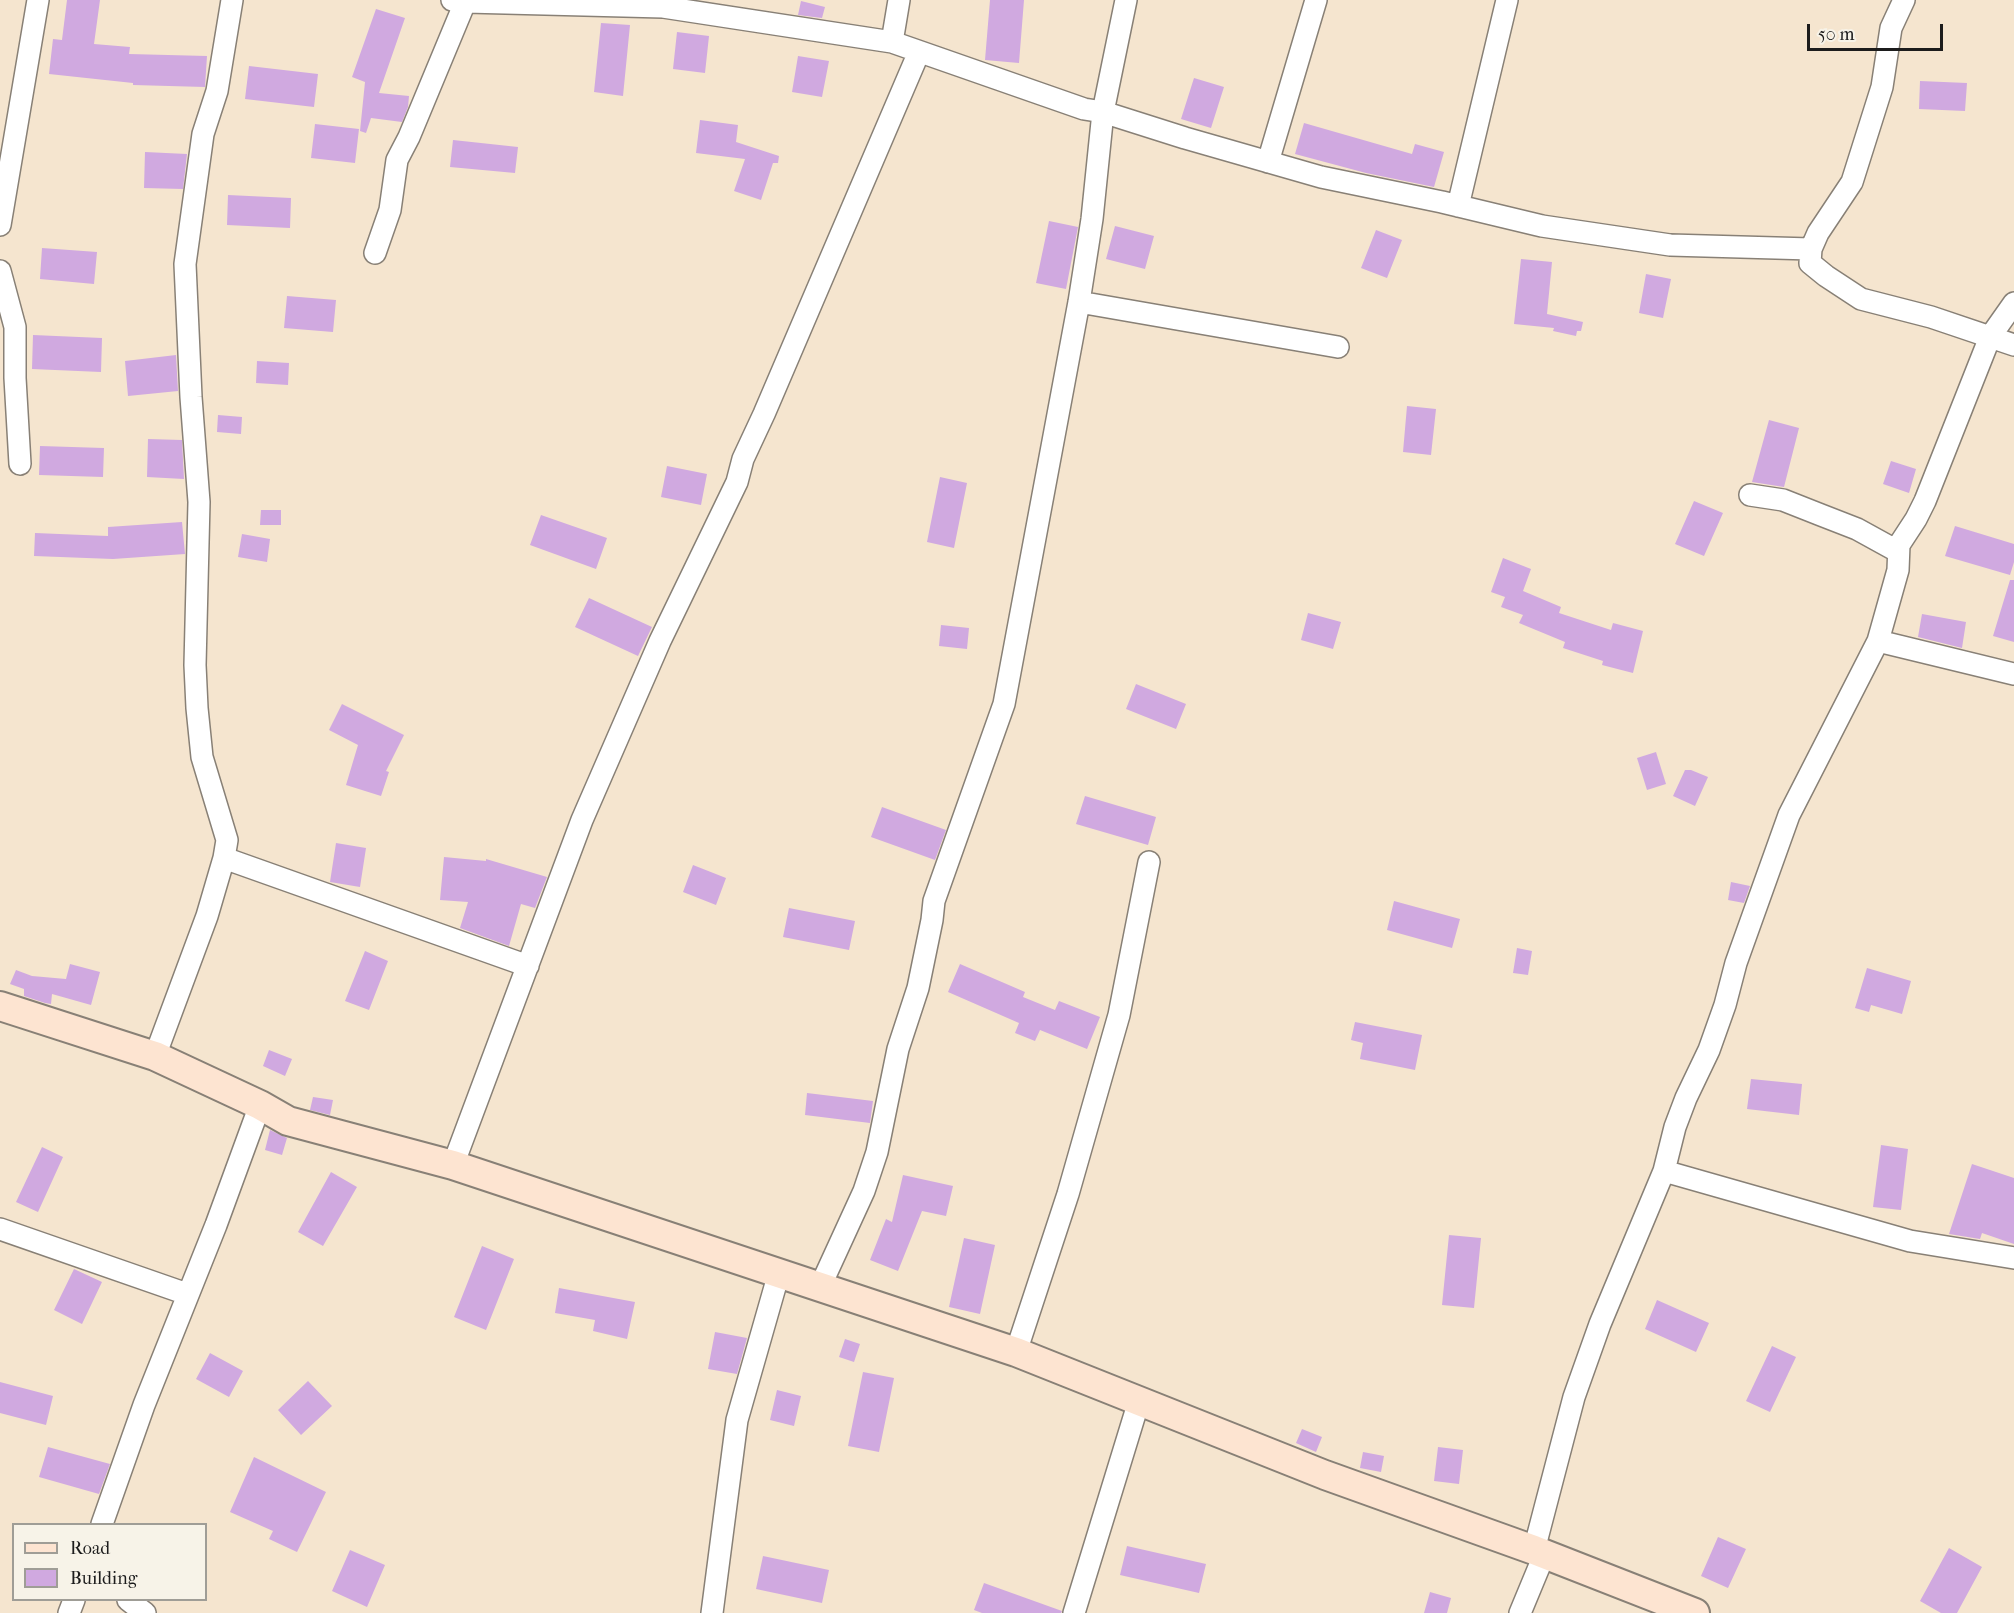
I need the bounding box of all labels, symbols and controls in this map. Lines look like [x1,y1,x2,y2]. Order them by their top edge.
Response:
scale bar [1810,12,1946,50]
text: 50 m [1818,24,1854,45]
legend [12,1523,207,1601]
text: Road [70,1538,110,1559]
text: Building [70,1568,137,1589]

